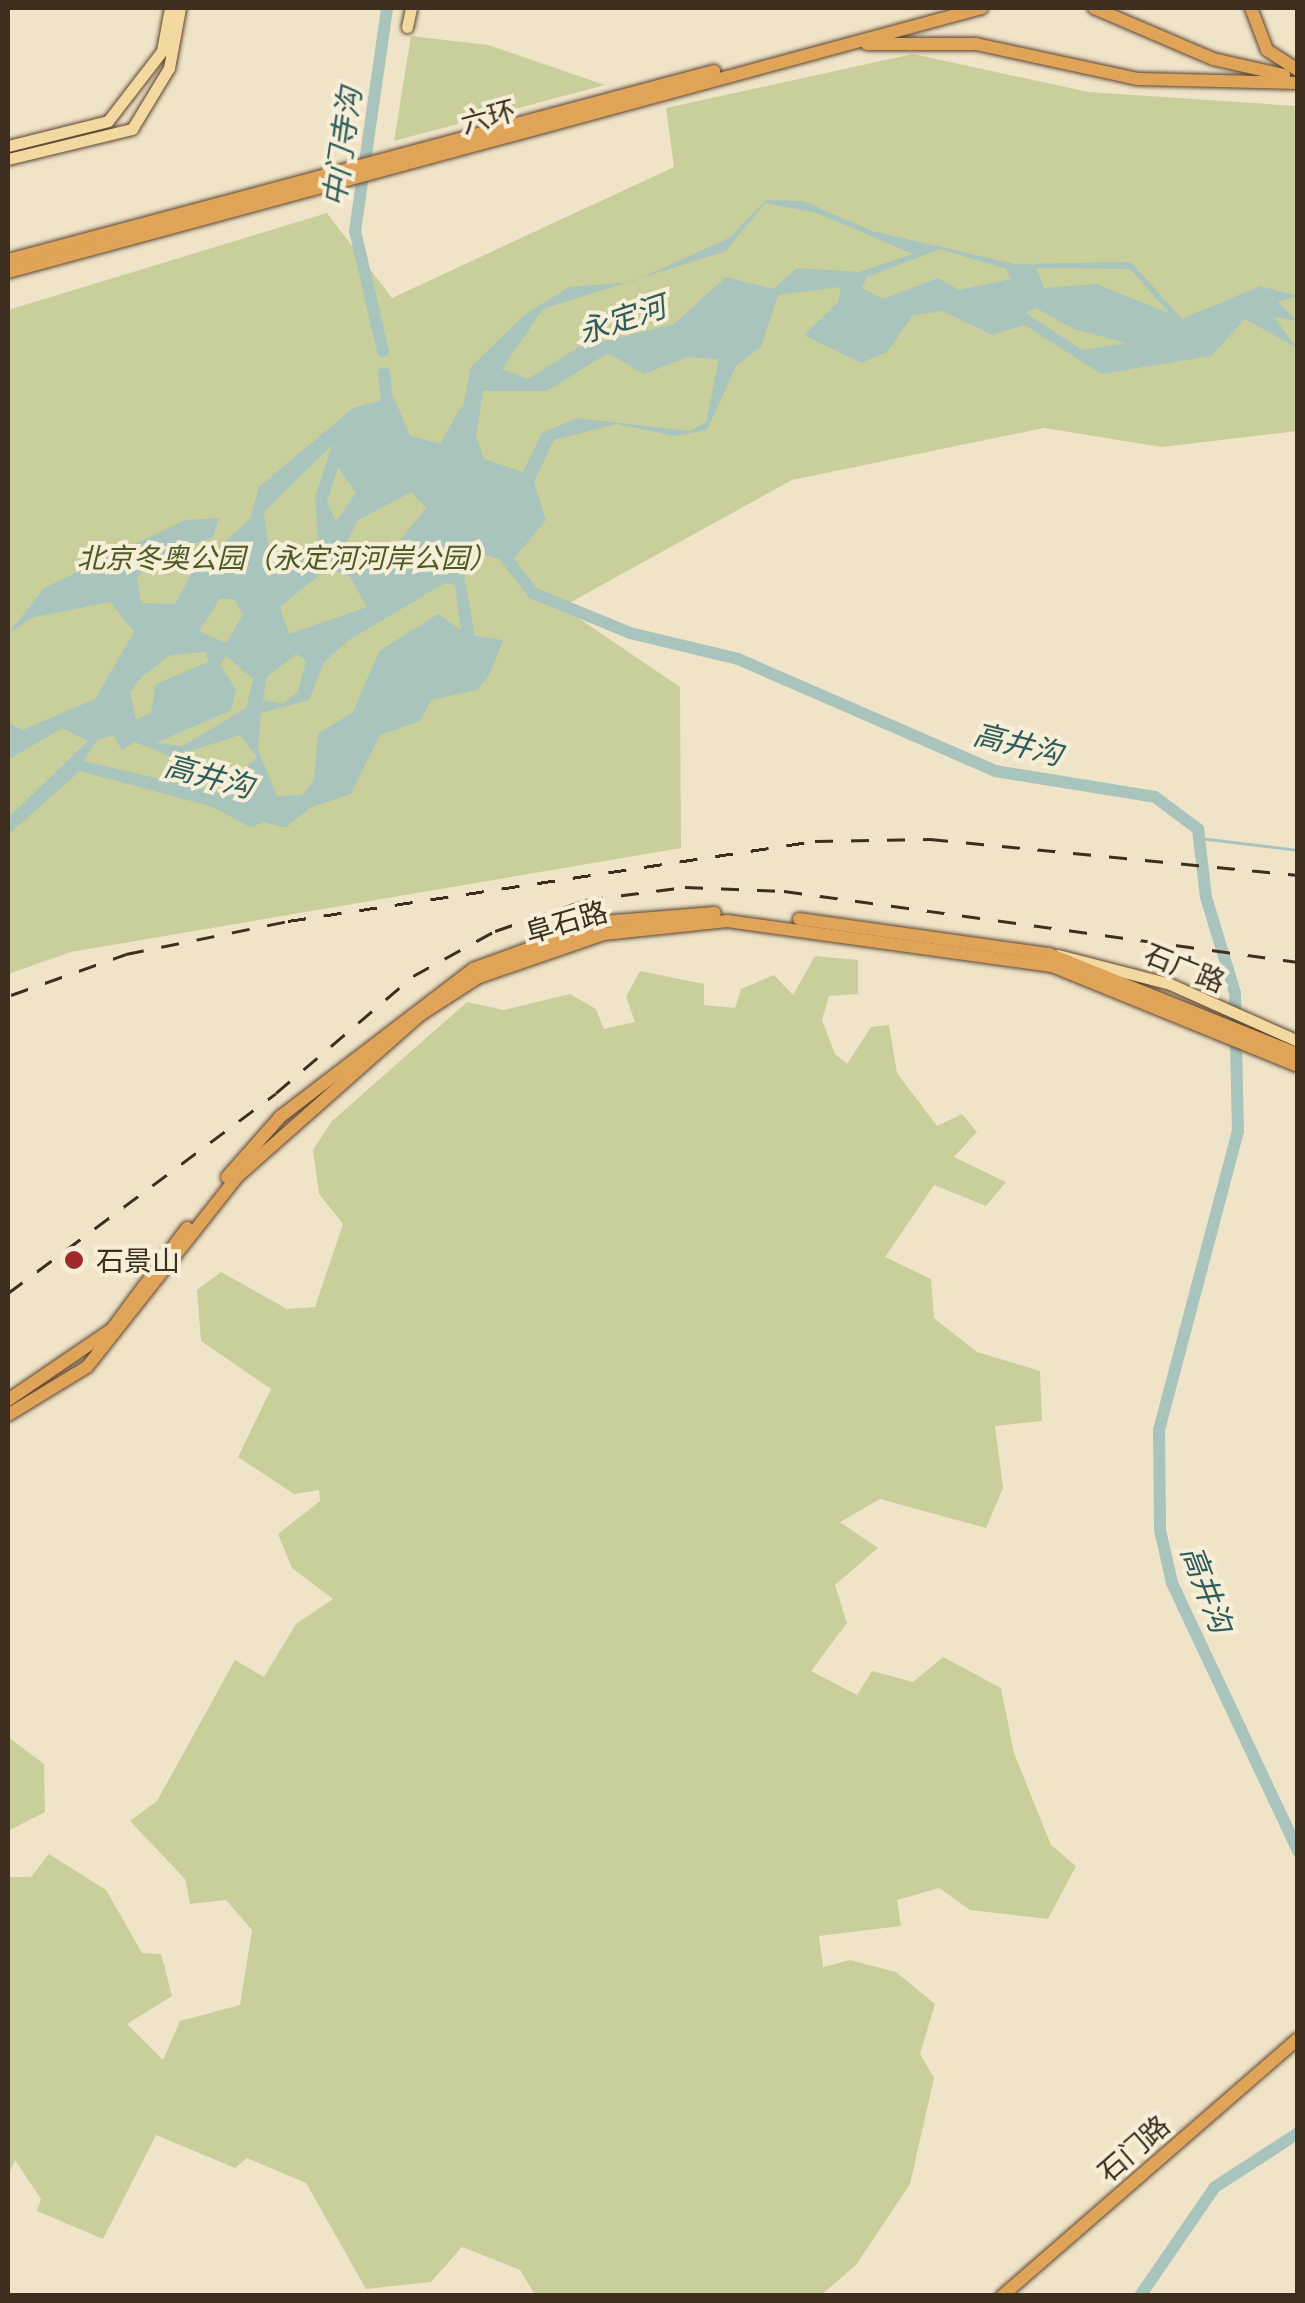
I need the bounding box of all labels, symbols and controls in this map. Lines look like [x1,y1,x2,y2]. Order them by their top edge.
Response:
water label: 中门寺沟 [316,85,368,209]
street label: 六环 [457,93,519,139]
water label: 永定河 [574,288,670,350]
park label: 北京冬奥公园（永定河河岸公园） [77,540,497,574]
water label: 高井沟 [970,716,1066,772]
water label: 高井沟 [161,747,257,805]
street label: 阜石路 [521,893,611,949]
street label: 石广路 [1140,936,1230,998]
place label: 石景山 [96,1243,180,1277]
marker: 石景山 [61,1247,87,1273]
water label: 高井沟 [1174,1541,1240,1637]
street label: 石门路 [1090,2108,1176,2188]

